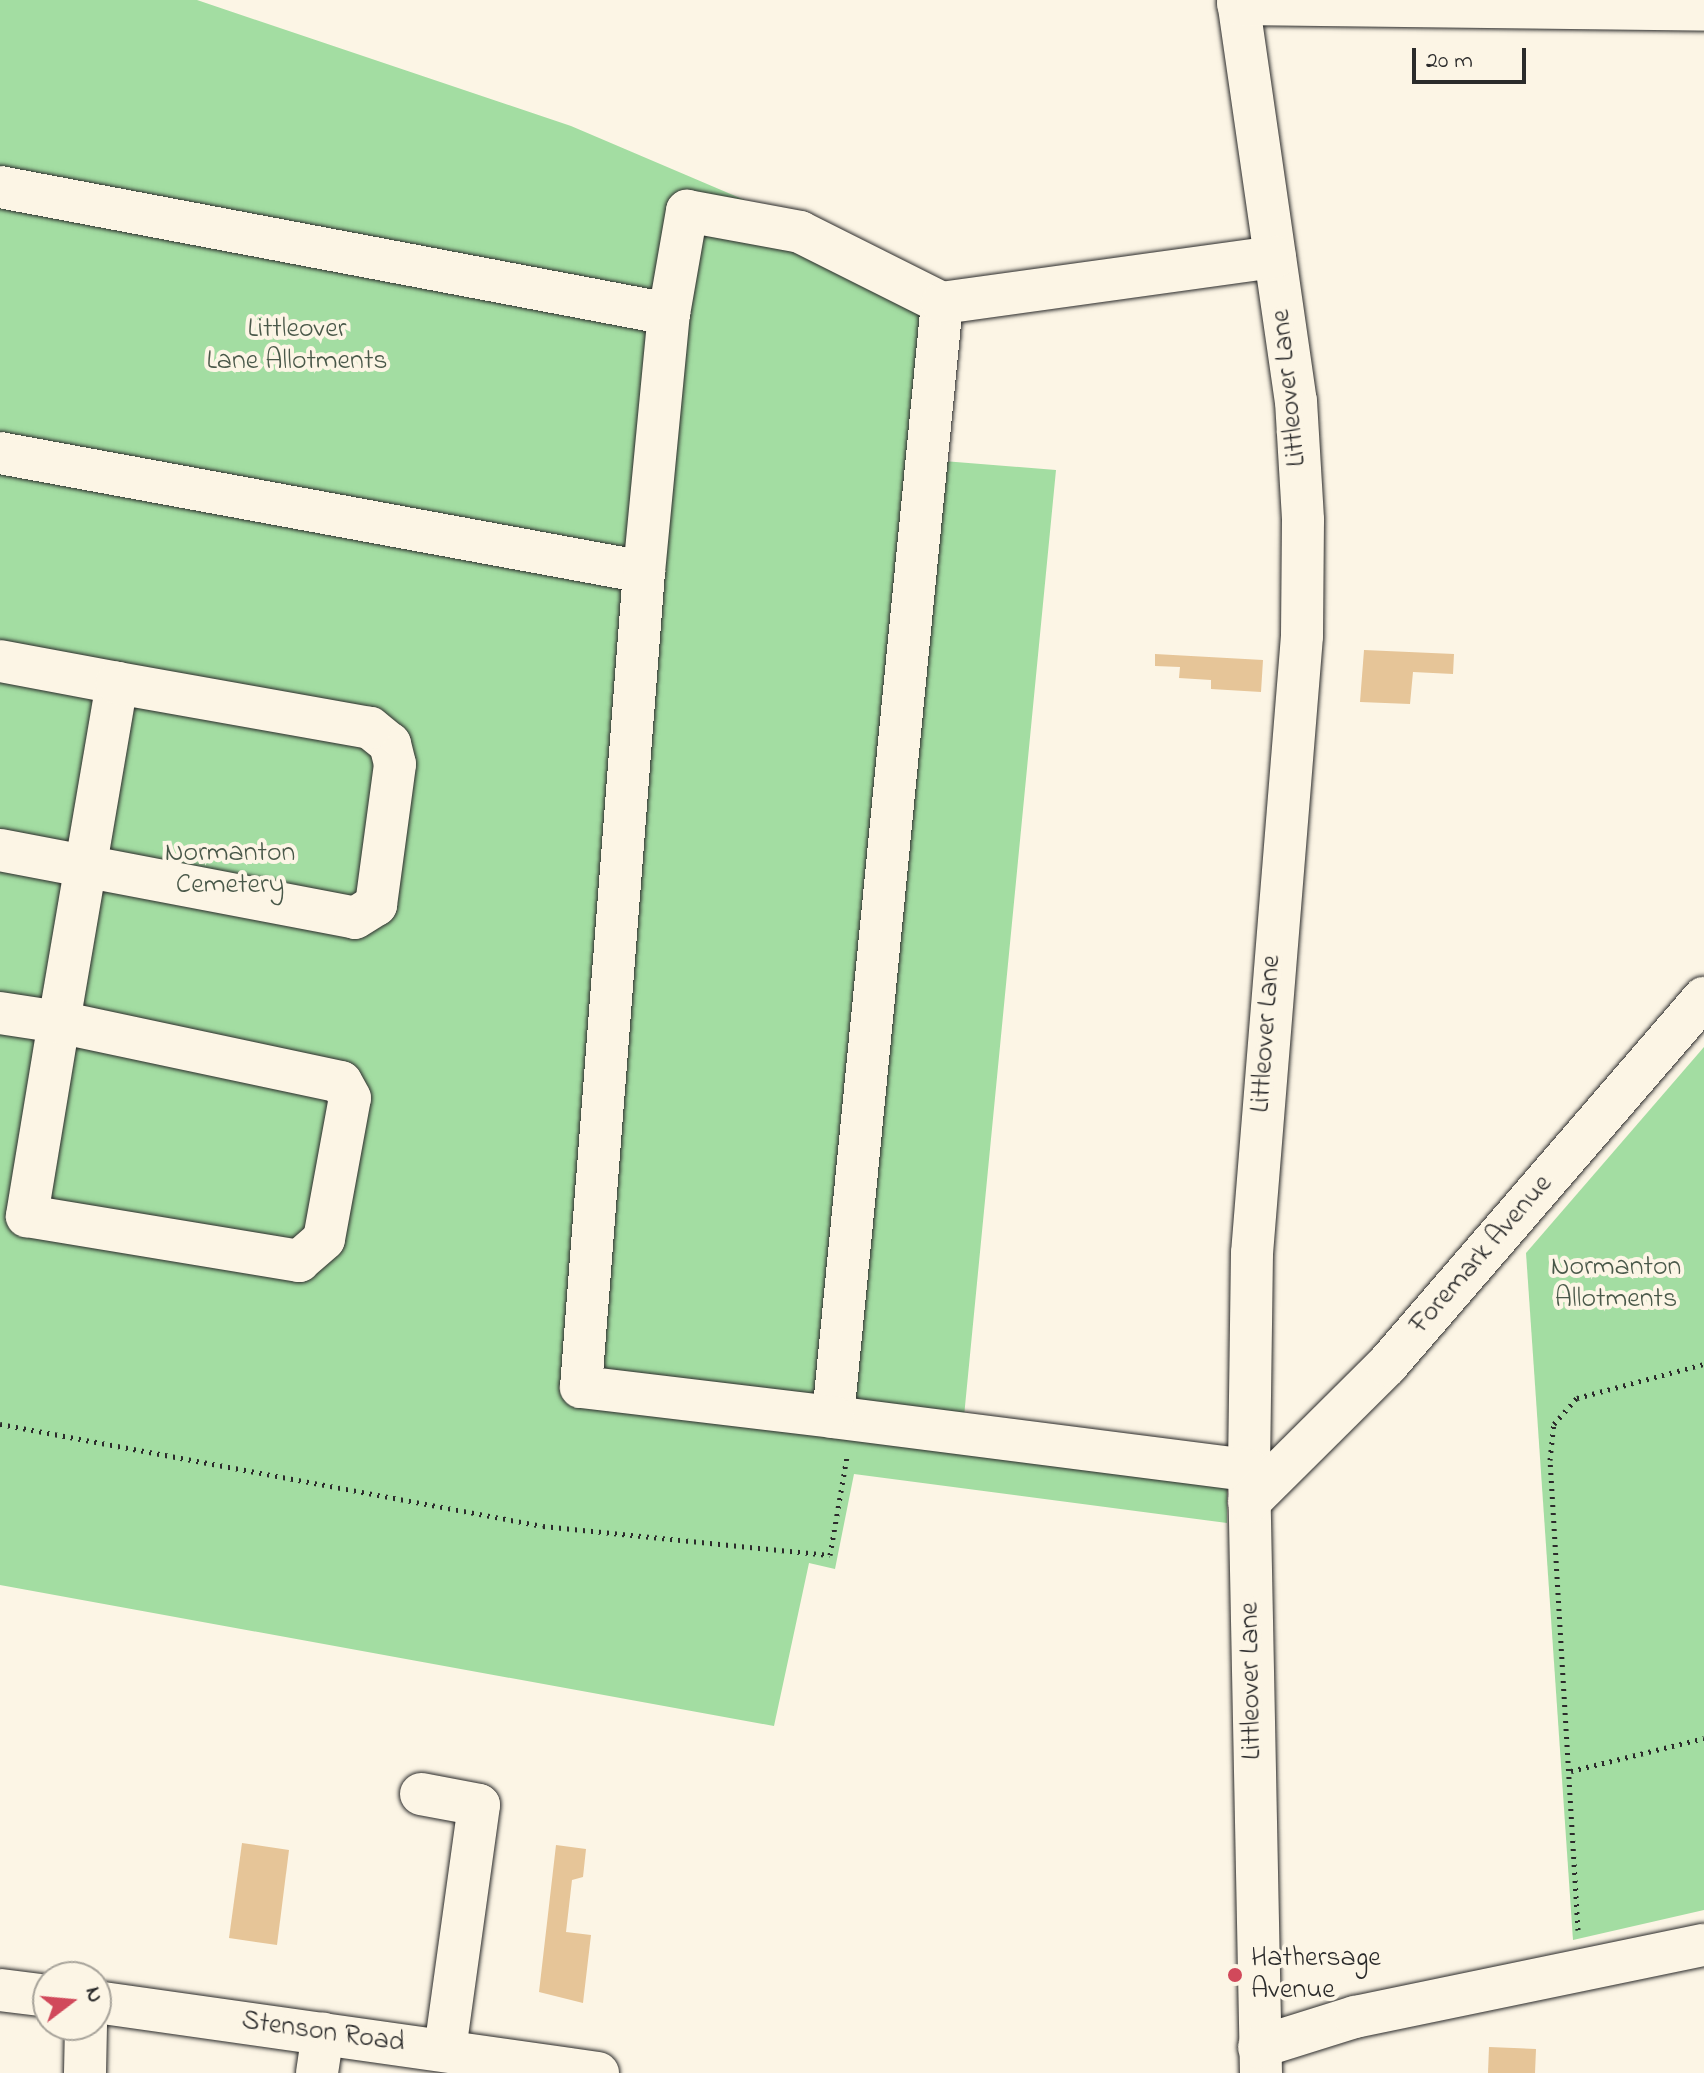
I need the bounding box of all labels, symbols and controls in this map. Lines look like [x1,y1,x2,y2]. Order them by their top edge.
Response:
scale bar [1416,32,1530,82]
text: 20 m [1426,44,1473,79]
street label: Littleover Lane [1265,308,1315,468]
park label: Littleover Lane Allotments [206,313,388,379]
park label: Normanton Cemetery [165,837,295,903]
street label: Littleover Lane [1245,954,1289,1114]
street label: Foremark Avenue [1404,1169,1560,1341]
park label: Normanton Allotments [1551,1251,1681,1317]
street label: Littleover Lane [1234,1602,1270,1760]
place label: Hathersage Avenue [1251,1942,1381,2008]
north arrow [32,1961,112,2041]
marker: Hathersage Avenue [1226,1966,1244,1984]
text: N [76,1983,111,2006]
street label: Stenson Road [239,2005,407,2061]

